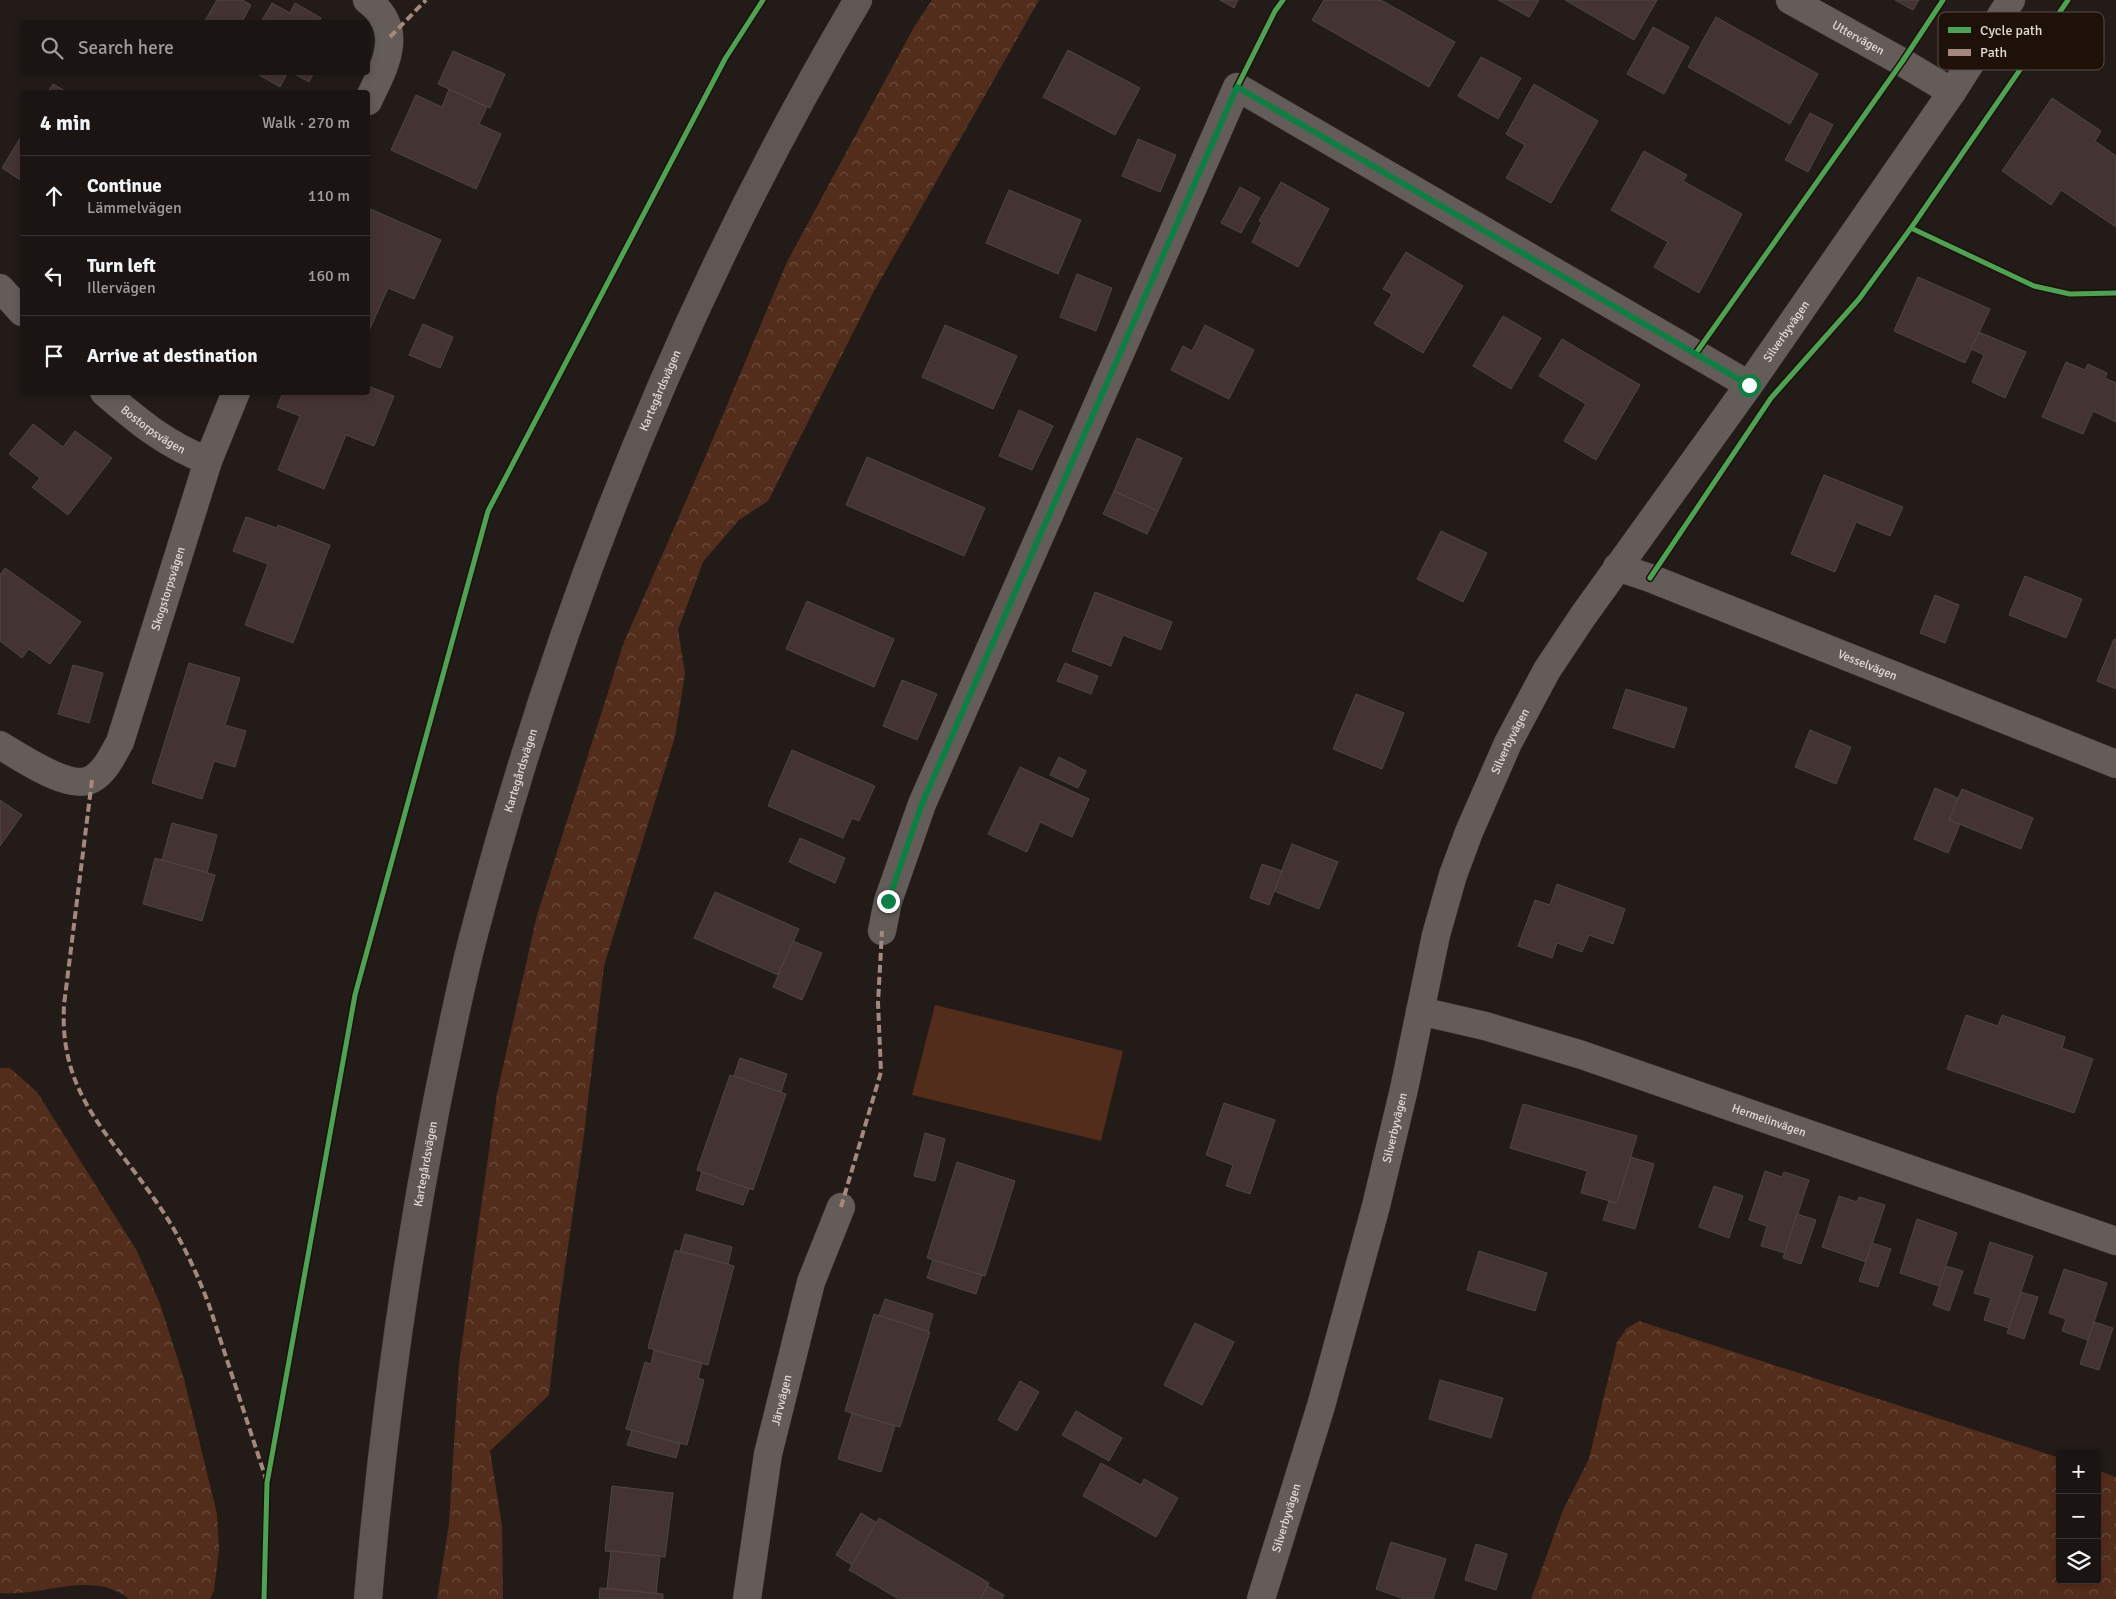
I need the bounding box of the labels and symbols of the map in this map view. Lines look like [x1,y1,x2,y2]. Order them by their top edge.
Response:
legend [1938,12,2104,70]
street label: Uttervägen [1829,17,1887,58]
text: Cycle path [1980,22,2042,39]
text: Path [1980,44,2007,61]
street label: Silverbyvägen [1760,298,1813,365]
street label: Kartegårdsvägen [636,348,684,433]
route start [1738,374,1761,397]
street label: Bostorpsvägen [118,402,188,457]
street label: Skogstorpsvägen [148,545,188,632]
street label: Vesselvägen [1836,646,1899,683]
street label: Silverbyvägen [1488,706,1533,776]
street label: Kartegårdsvägen [501,727,540,814]
route end [877,890,900,913]
street label: Silverbyvägen [1379,1091,1410,1164]
street label: Hermelinvägen [1730,1100,1808,1140]
street label: Kartegårdsvägen [410,1120,441,1208]
street label: Järvvägen [768,1373,795,1427]
street label: Silverbyvägen [1268,1481,1304,1554]

